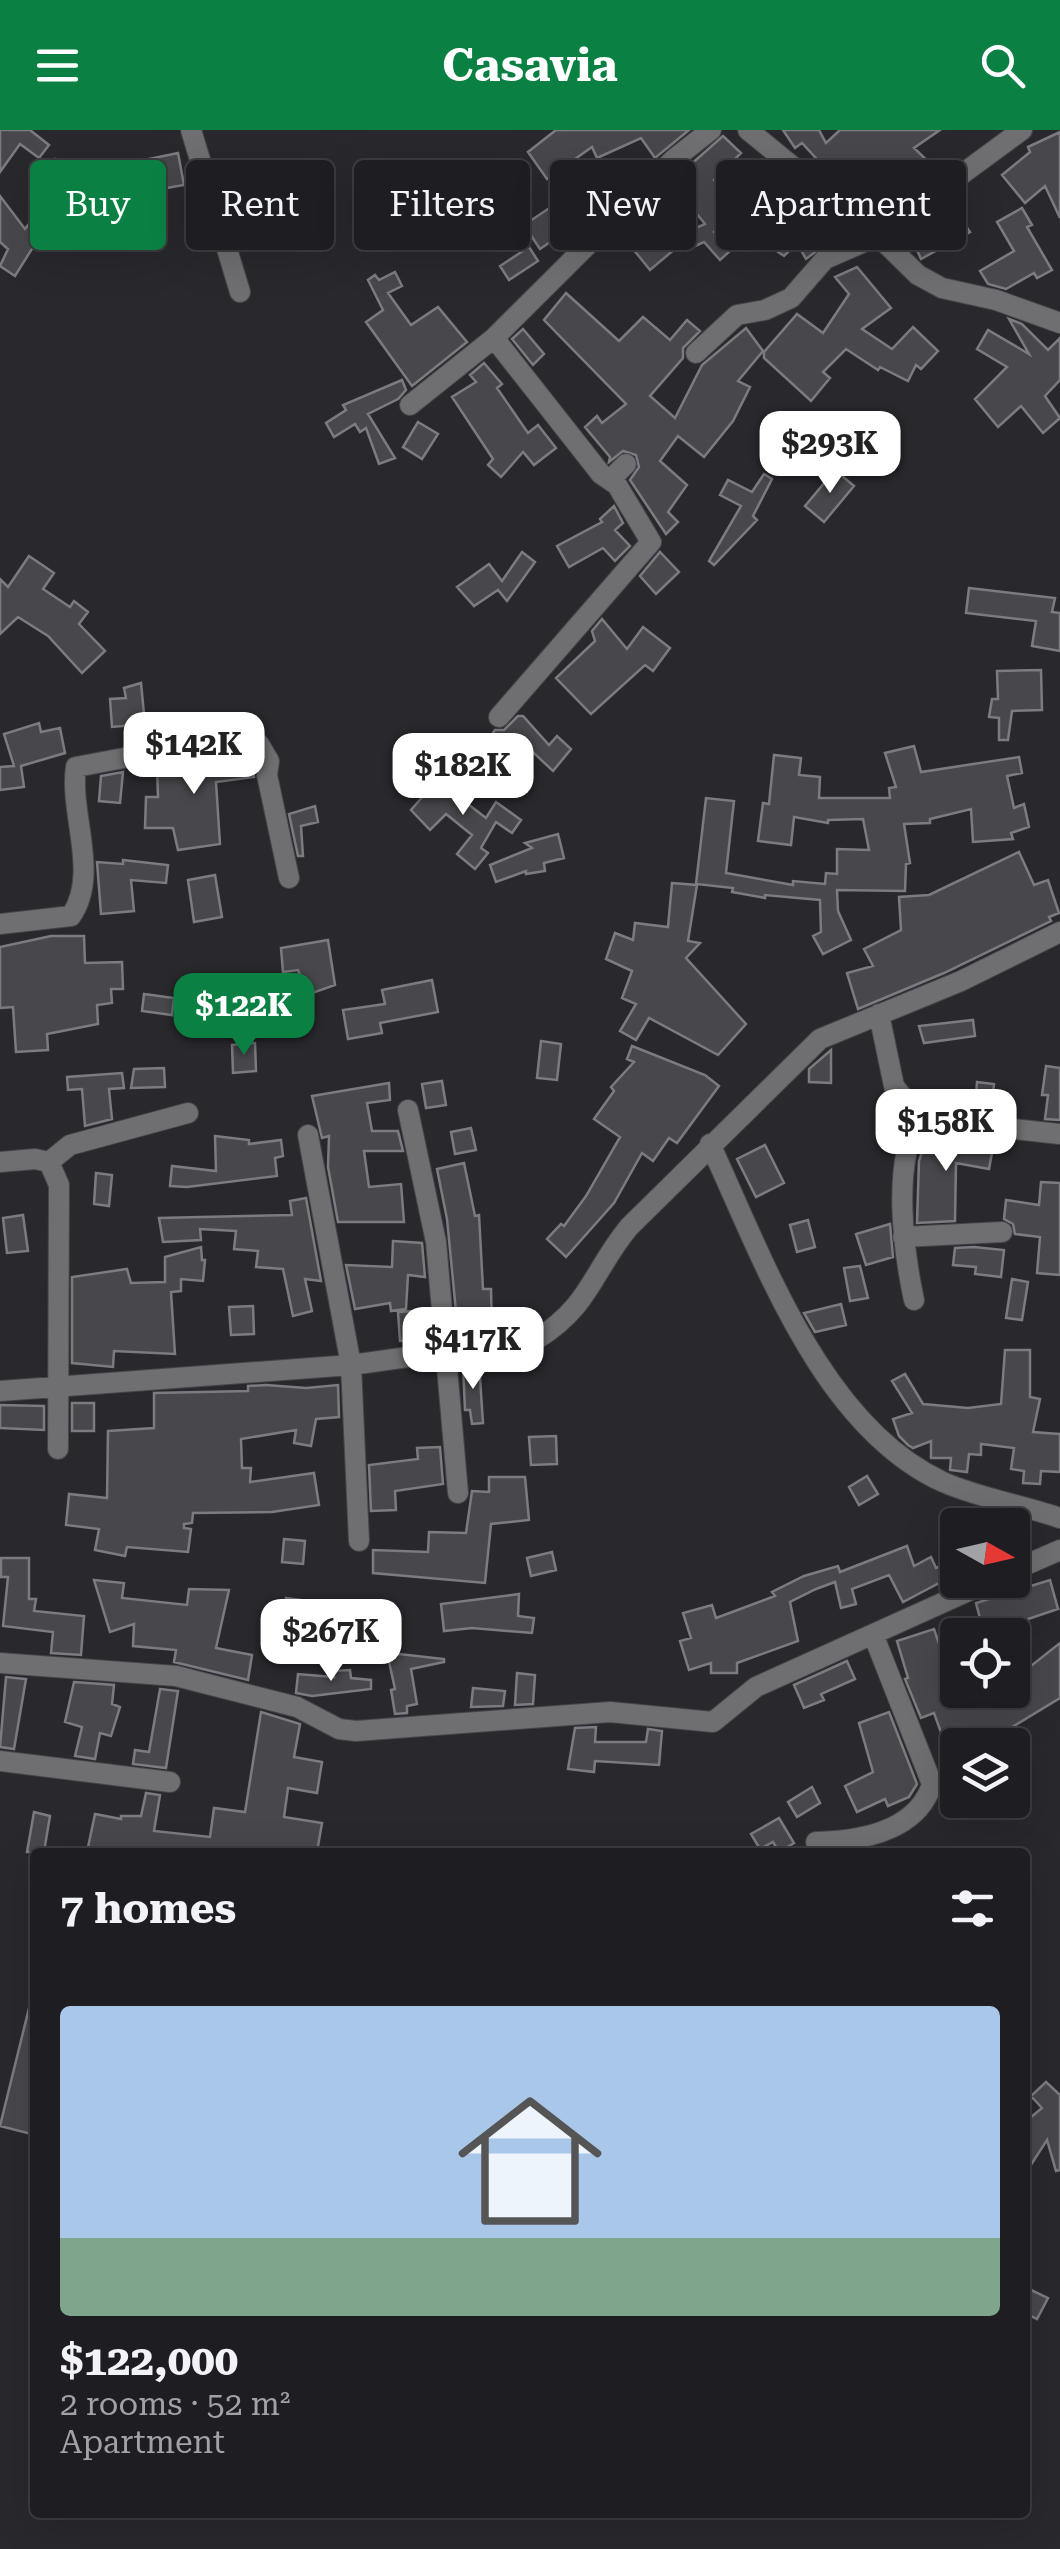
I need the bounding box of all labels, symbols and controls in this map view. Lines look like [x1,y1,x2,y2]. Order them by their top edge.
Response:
icon: menu [30,38,85,93]
icon: search [975,38,1030,93]
text: Casavia [442,39,618,92]
chip: Buy [30,160,166,250]
chip: Rent [186,160,334,250]
chip: Filters [354,160,530,250]
chip: New [550,160,696,250]
chip: Apartment [716,160,966,250]
pin: $293K [760,411,900,496]
text: $293K [782,424,878,462]
pin: $142K [124,712,264,797]
text: $142K [146,725,242,763]
pin: $182K [393,733,533,818]
text: $182K [415,746,511,784]
pin: $122K [174,973,314,1058]
text: $122K [196,986,292,1024]
pin: $158K [876,1089,1016,1174]
text: $158K [898,1102,994,1140]
pin: $417K [403,1307,543,1392]
text: $417K [425,1320,521,1358]
north arrow [940,1508,1030,1598]
map controls [940,1508,1030,1818]
pin: $267K [261,1599,401,1684]
text: $267K [283,1612,379,1650]
button: locate [940,1618,1030,1708]
button: layers [940,1728,1030,1818]
icon: filters [945,1881,1000,1936]
text: 7 homes [60,1884,236,1933]
icon: home [440,2071,620,2251]
text: $122,000 [60,2336,238,2385]
text: 2 rooms · 52 m² [60,2385,290,2423]
text: Apartment [60,2423,225,2461]

